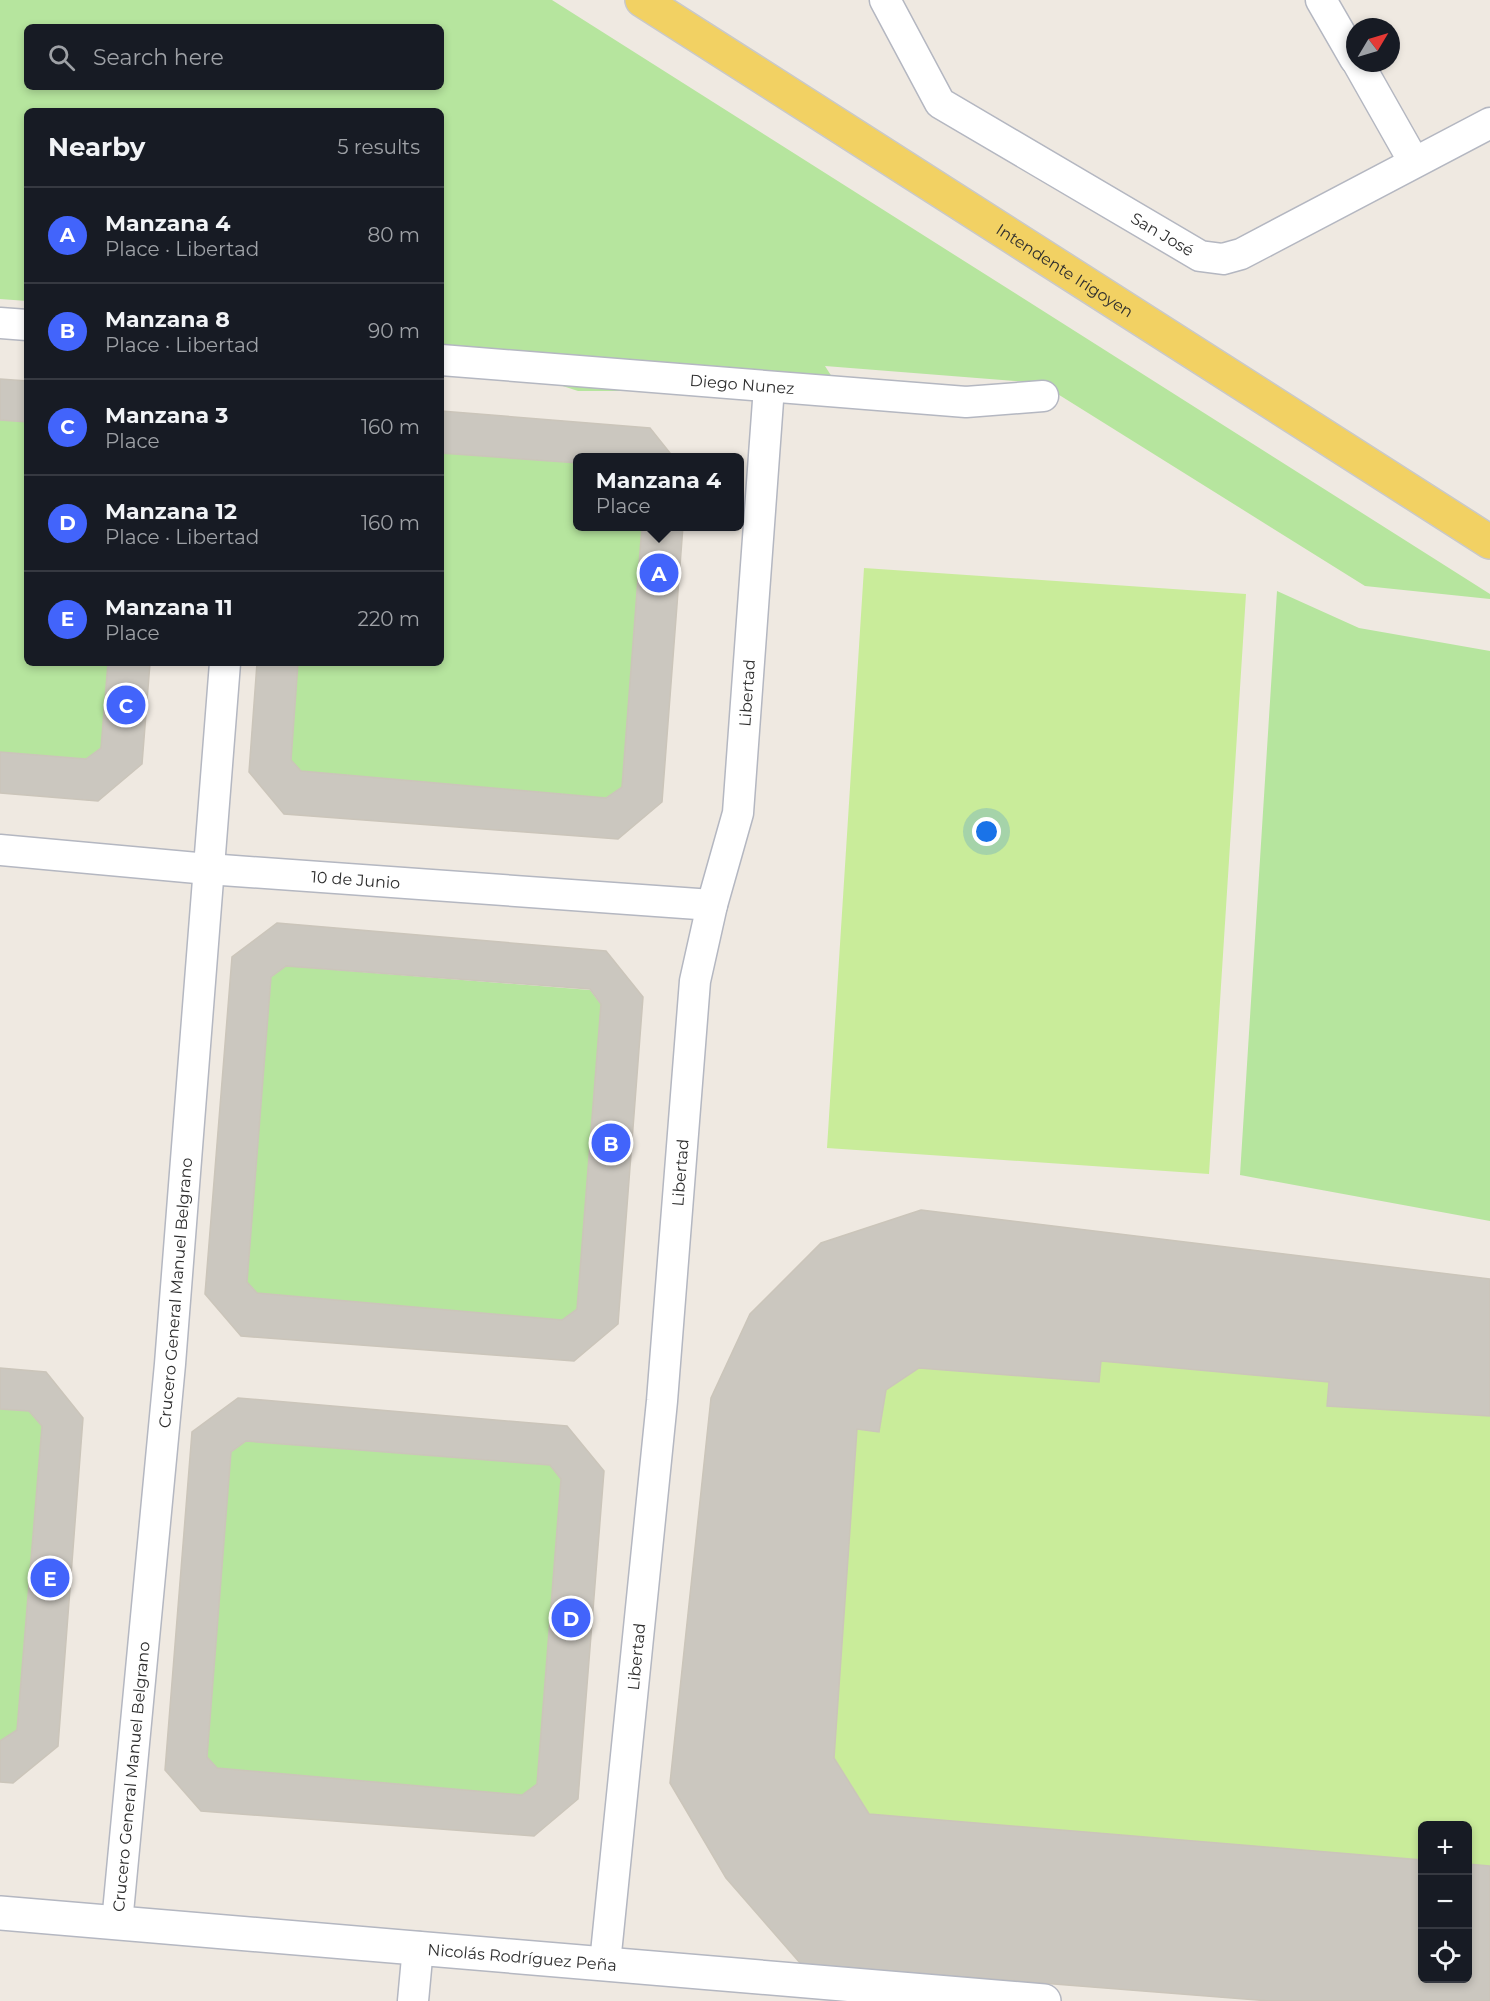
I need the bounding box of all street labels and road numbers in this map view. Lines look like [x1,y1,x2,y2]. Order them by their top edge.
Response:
street label: San José [1127,208,1197,260]
street label: Intendente Irigoyen [993,220,1137,322]
street label: Diego Nunez [689,371,795,398]
street label: Libertad [735,659,759,727]
street label: 10 de Junio [311,867,401,893]
street label: Libertad [668,1138,693,1207]
street label: Crucero General Manuel Belgrano [155,1157,196,1429]
street label: Libertad [624,1622,649,1691]
street label: Crucero General Manuel Belgrano [109,1641,154,1913]
street label: Nicolás Rodríguez Peña [427,1940,618,1975]

